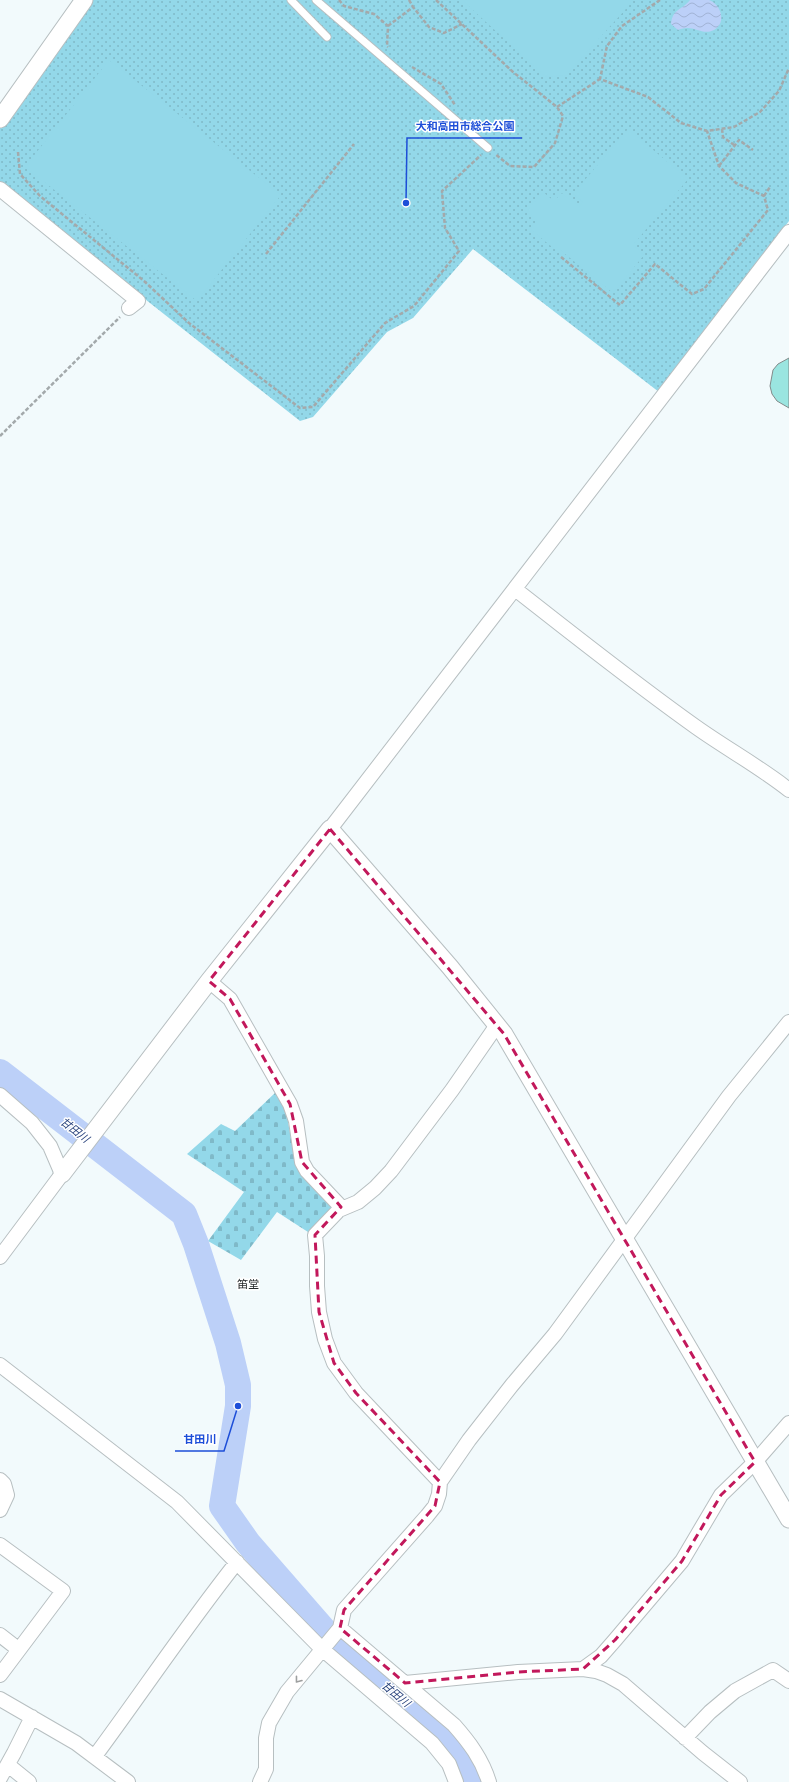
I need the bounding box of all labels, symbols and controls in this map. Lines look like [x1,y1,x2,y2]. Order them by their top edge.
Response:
callout: 大和高田市総合公園 [407,115,522,138]
text: 大和高田市総合公園 [416,120,515,132]
water label: 甘田川 [58,1115,92,1146]
district label: 笛堂 [237,1278,259,1290]
callout: 甘田川 [175,1428,224,1451]
text: 甘田川 [184,1433,217,1445]
one-way arrow [295,1675,302,1682]
water label: 甘田川 [380,1679,413,1710]

